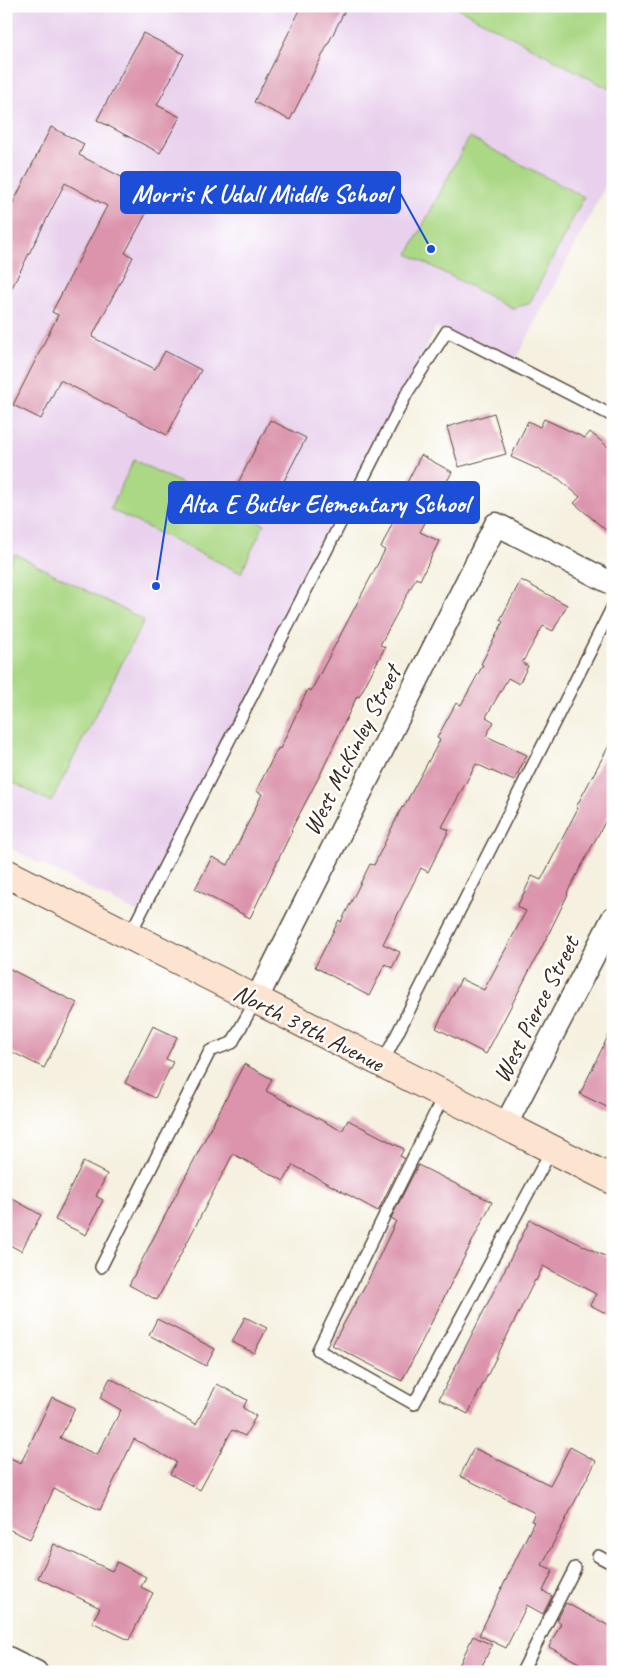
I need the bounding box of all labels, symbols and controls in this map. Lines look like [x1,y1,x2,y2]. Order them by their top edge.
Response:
callout: Morris K Udall Middle School [121,172,400,213]
text: Morris K Udall Middle School [131,177,396,210]
callout: Alta E Butler Elementary School [169,482,479,523]
text: Alta E Butler Elementary School [178,487,475,520]
street label: West McKinley Street [295,657,410,841]
street label: West Pierce Street [485,929,588,1088]
street label: North 39th Avenue [228,976,391,1080]

